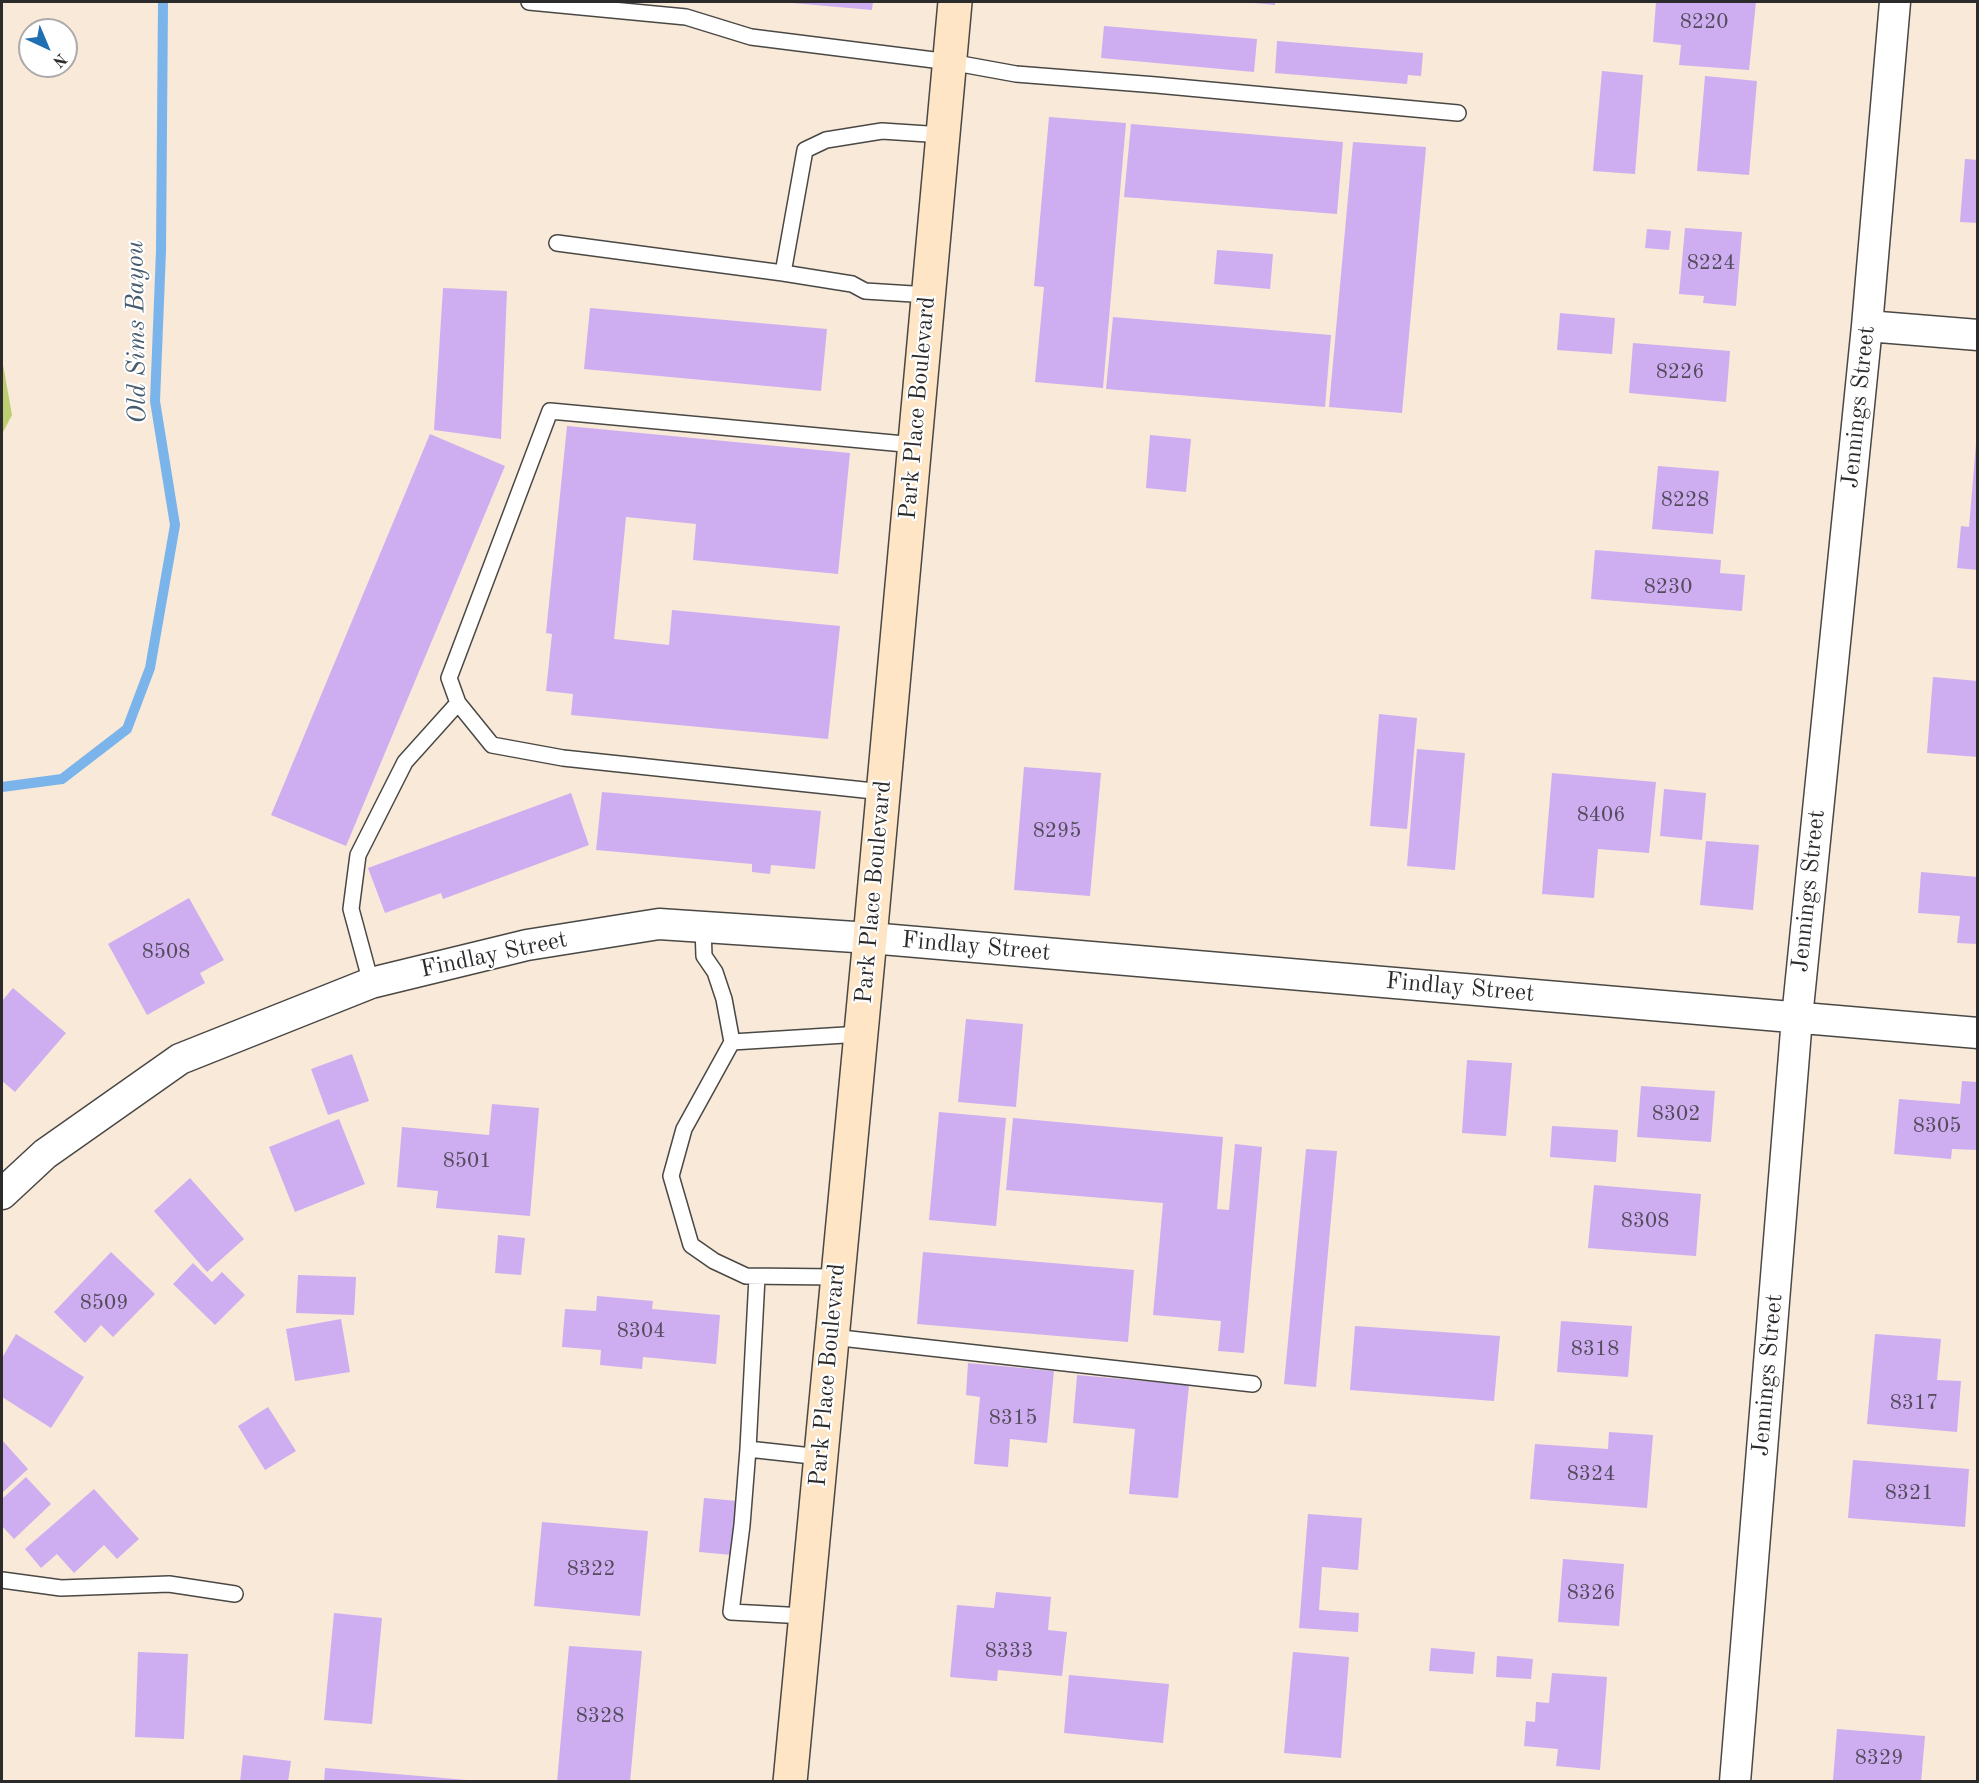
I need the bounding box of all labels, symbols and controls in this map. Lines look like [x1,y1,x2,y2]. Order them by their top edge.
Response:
house number: 8220 [1680,9,1728,35]
north arrow [18,18,78,78]
text: N [49,49,69,70]
water label: Old Sims Bayou [120,240,154,424]
house number: 8224 [1687,250,1735,276]
street label: Park Place Boulevard [894,295,942,521]
street label: Jennings Street [1836,324,1882,490]
house number: 8226 [1656,359,1704,385]
house number: 8228 [1661,487,1709,513]
house number: 8230 [1644,574,1692,600]
street label: Park Place Boulevard [850,779,898,1005]
house number: 8406 [1577,802,1625,828]
street label: Jennings Street [1786,808,1832,974]
house number: 8295 [1033,818,1081,844]
street label: Findlay Street [418,925,570,985]
street label: Findlay Street [900,926,1052,968]
house number: 8508 [142,939,190,965]
street label: Findlay Street [1384,967,1536,1009]
house number: 8302 [1652,1101,1700,1127]
house number: 8305 [1913,1113,1961,1139]
house number: 8501 [443,1148,491,1174]
house number: 8308 [1621,1208,1669,1234]
street label: Park Place Boulevard [804,1262,852,1488]
house number: 8509 [80,1290,128,1316]
street label: Jennings Street [1747,1293,1789,1457]
house number: 8304 [617,1318,665,1344]
house number: 8318 [1571,1336,1619,1362]
house number: 8317 [1890,1390,1938,1416]
house number: 8315 [989,1405,1037,1431]
house number: 8324 [1567,1461,1615,1487]
house number: 8321 [1885,1480,1933,1506]
house number: 8322 [567,1556,615,1582]
house number: 8326 [1567,1580,1615,1606]
house number: 8333 [985,1638,1033,1664]
house number: 8328 [576,1703,624,1729]
house number: 8329 [1855,1745,1903,1771]

